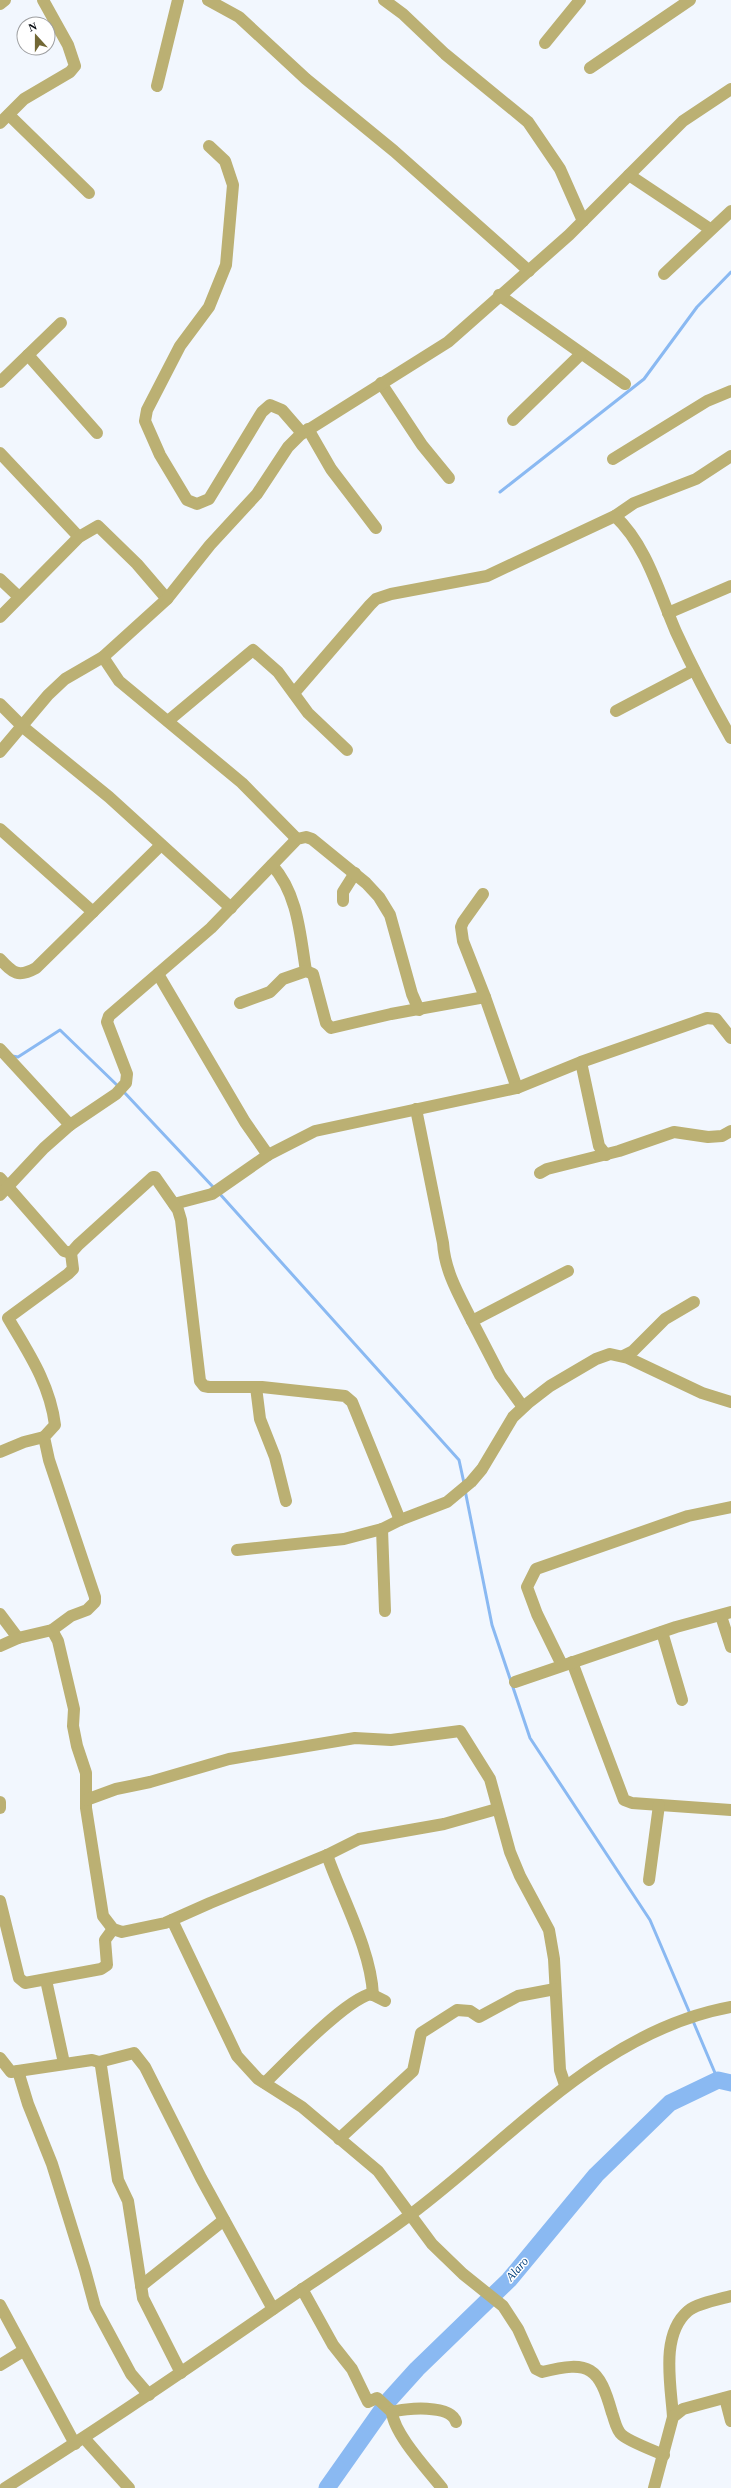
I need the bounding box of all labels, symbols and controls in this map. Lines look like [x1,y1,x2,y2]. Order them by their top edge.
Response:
north arrow [16,16,56,56]
text: N [27,20,38,34]
water label: Alaro [502,2254,531,2284]

